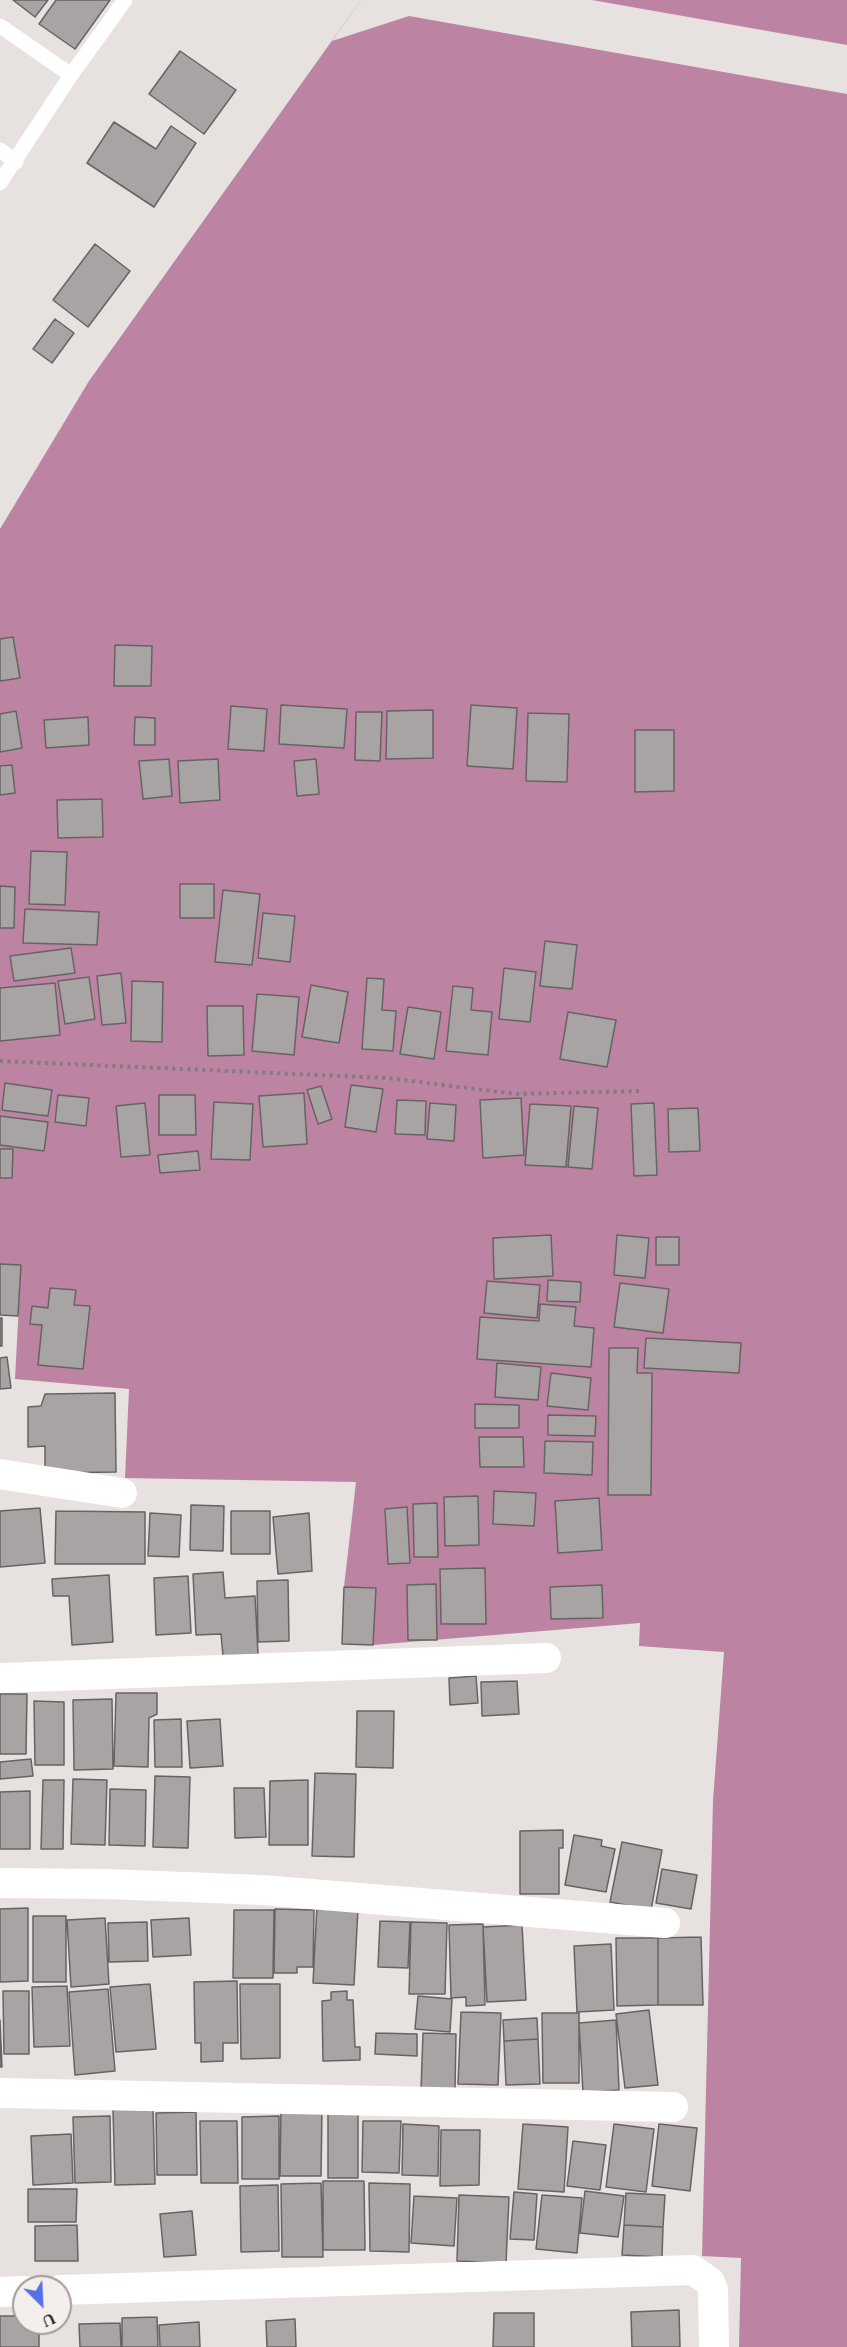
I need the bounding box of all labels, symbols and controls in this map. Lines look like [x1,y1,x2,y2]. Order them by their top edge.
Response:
north arrow [12,2275,72,2335]
text: U [38,2306,60,2333]

